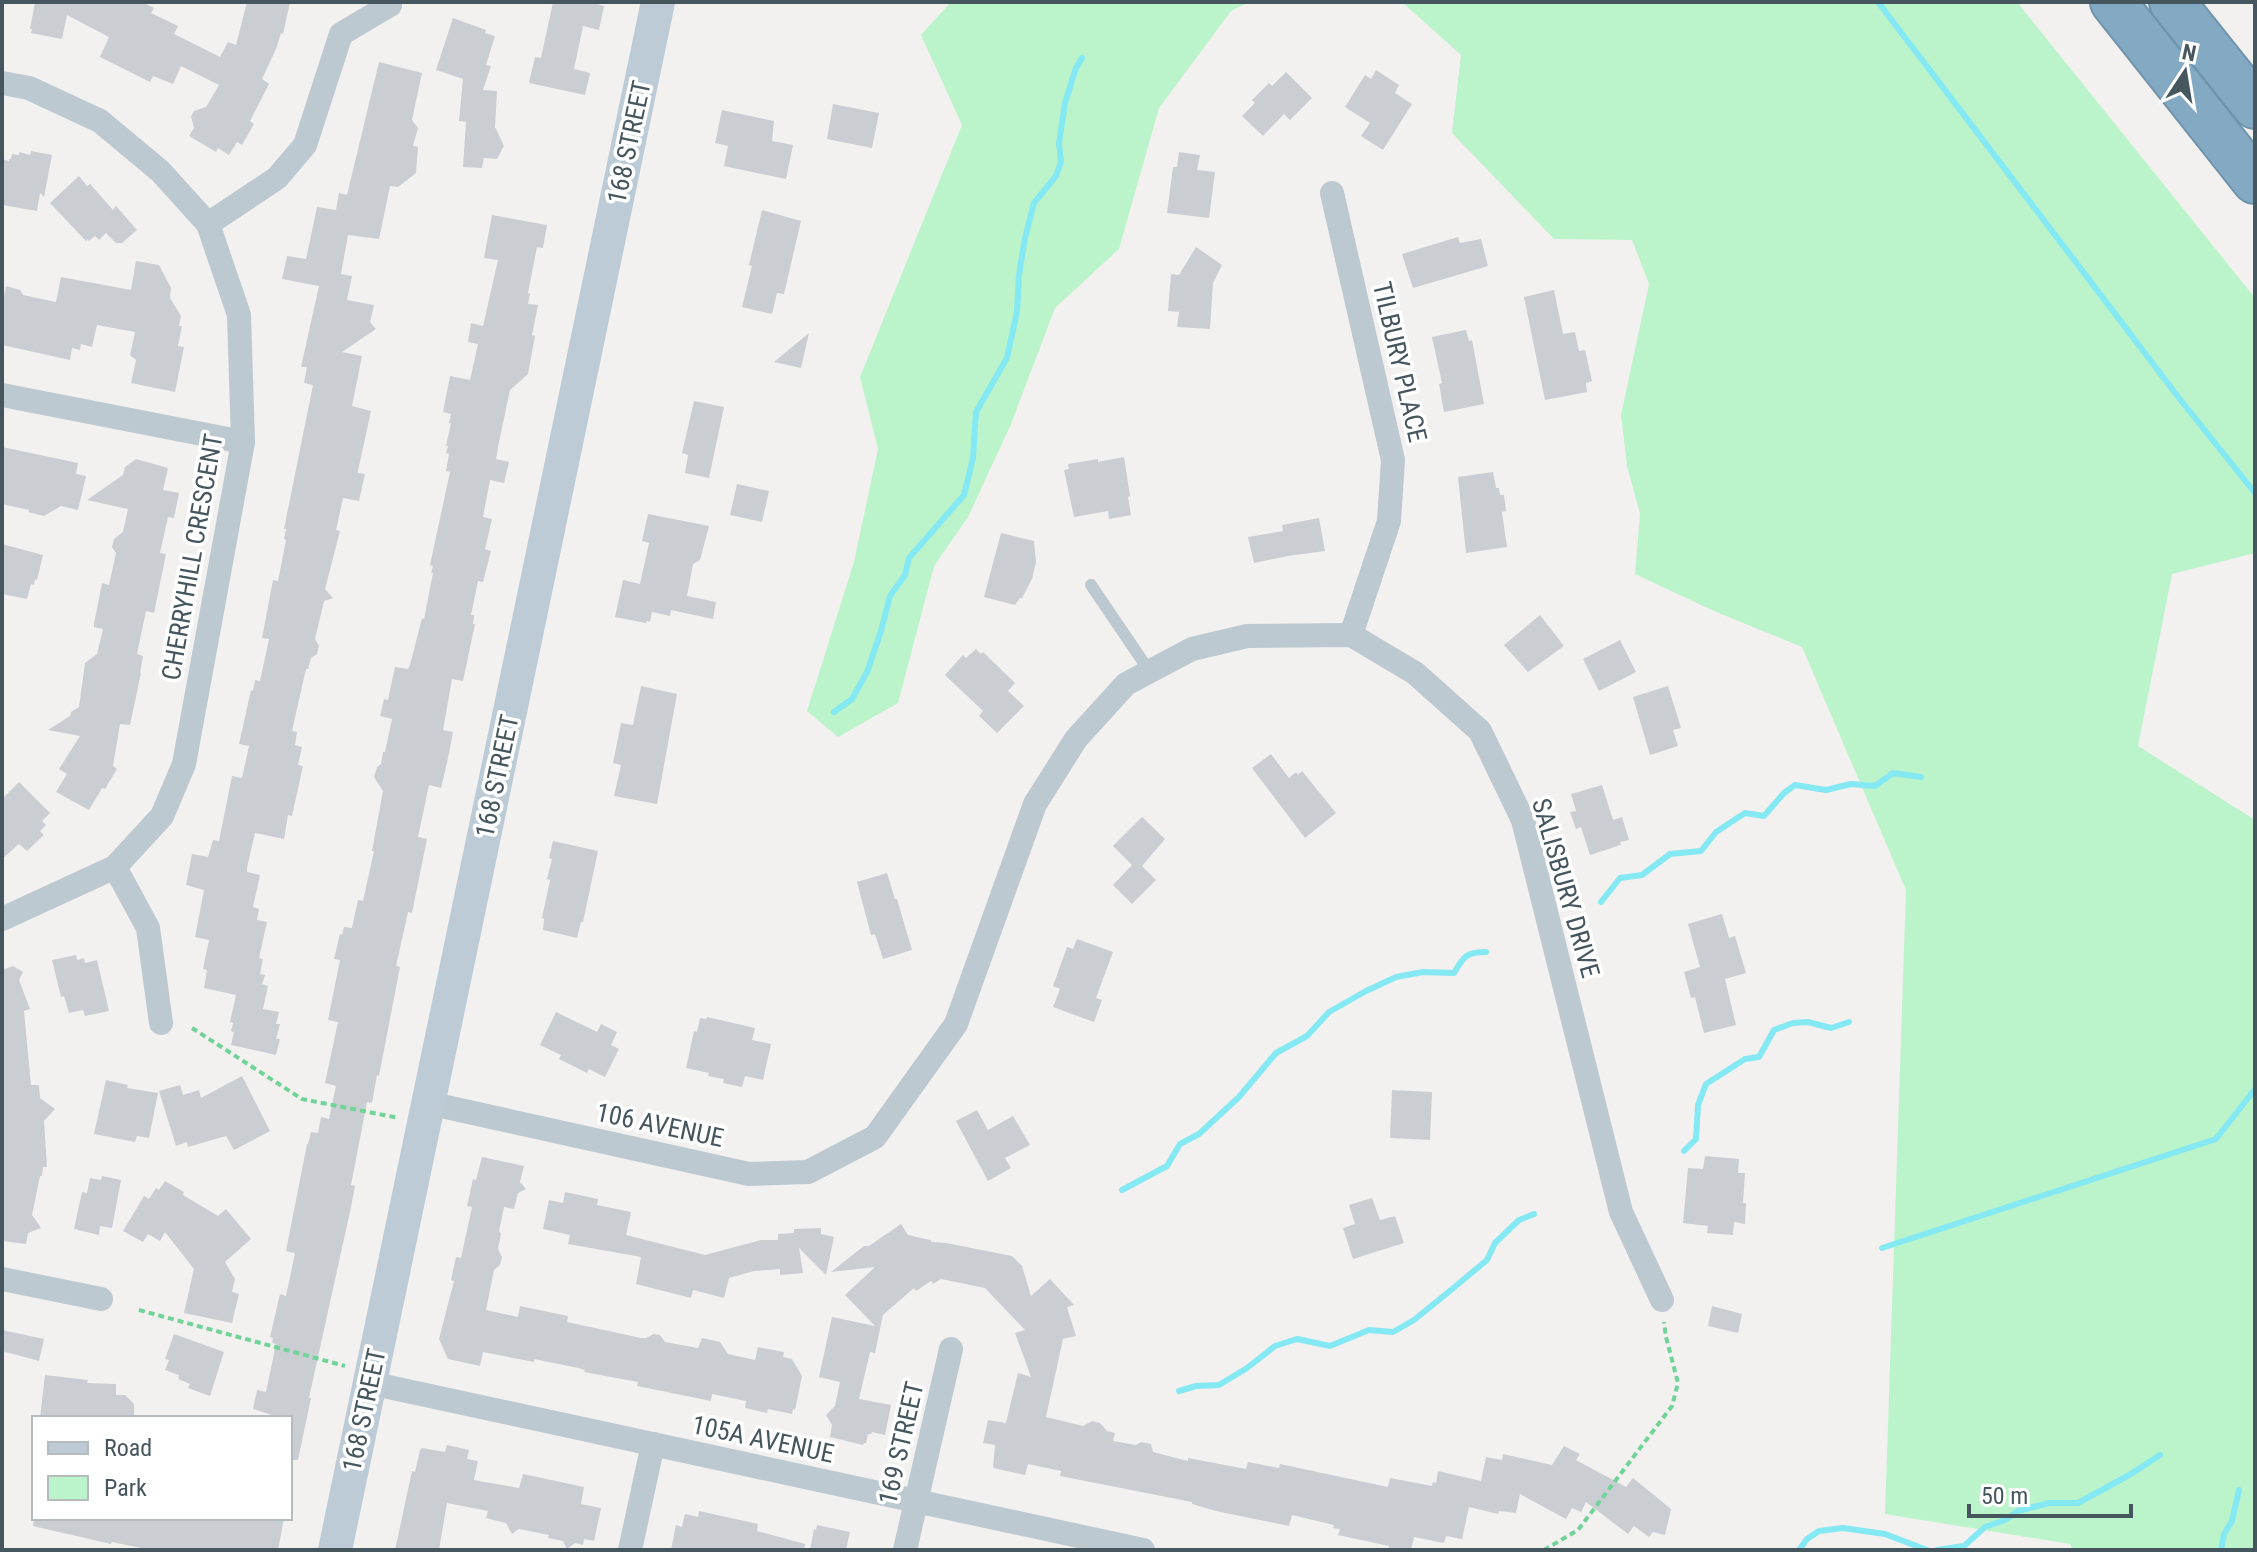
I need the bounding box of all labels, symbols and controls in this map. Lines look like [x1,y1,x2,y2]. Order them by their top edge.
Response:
north arrow [2145,32,2225,112]
text: N [2180,39,2198,67]
street label: 168 STREET [601,78,657,206]
street label: TILBURY PLACE [1367,279,1433,445]
street label: CHERRYHILL CRESCENT [156,431,228,683]
street label: 168 STREET [469,712,525,840]
street label: SALISBURY DRIVE [1526,795,1606,981]
street label: 106 AVENUE [594,1097,726,1153]
street label: 168 STREET [336,1346,392,1474]
street label: 169 STREET [872,1379,930,1507]
street label: 105A AVENUE [689,1409,837,1469]
legend [32,1416,292,1520]
text: Road [104,1434,152,1462]
scale bar [1969,1468,2131,1518]
text: Park [104,1474,147,1502]
text: 50 m [1981,1482,2028,1510]

